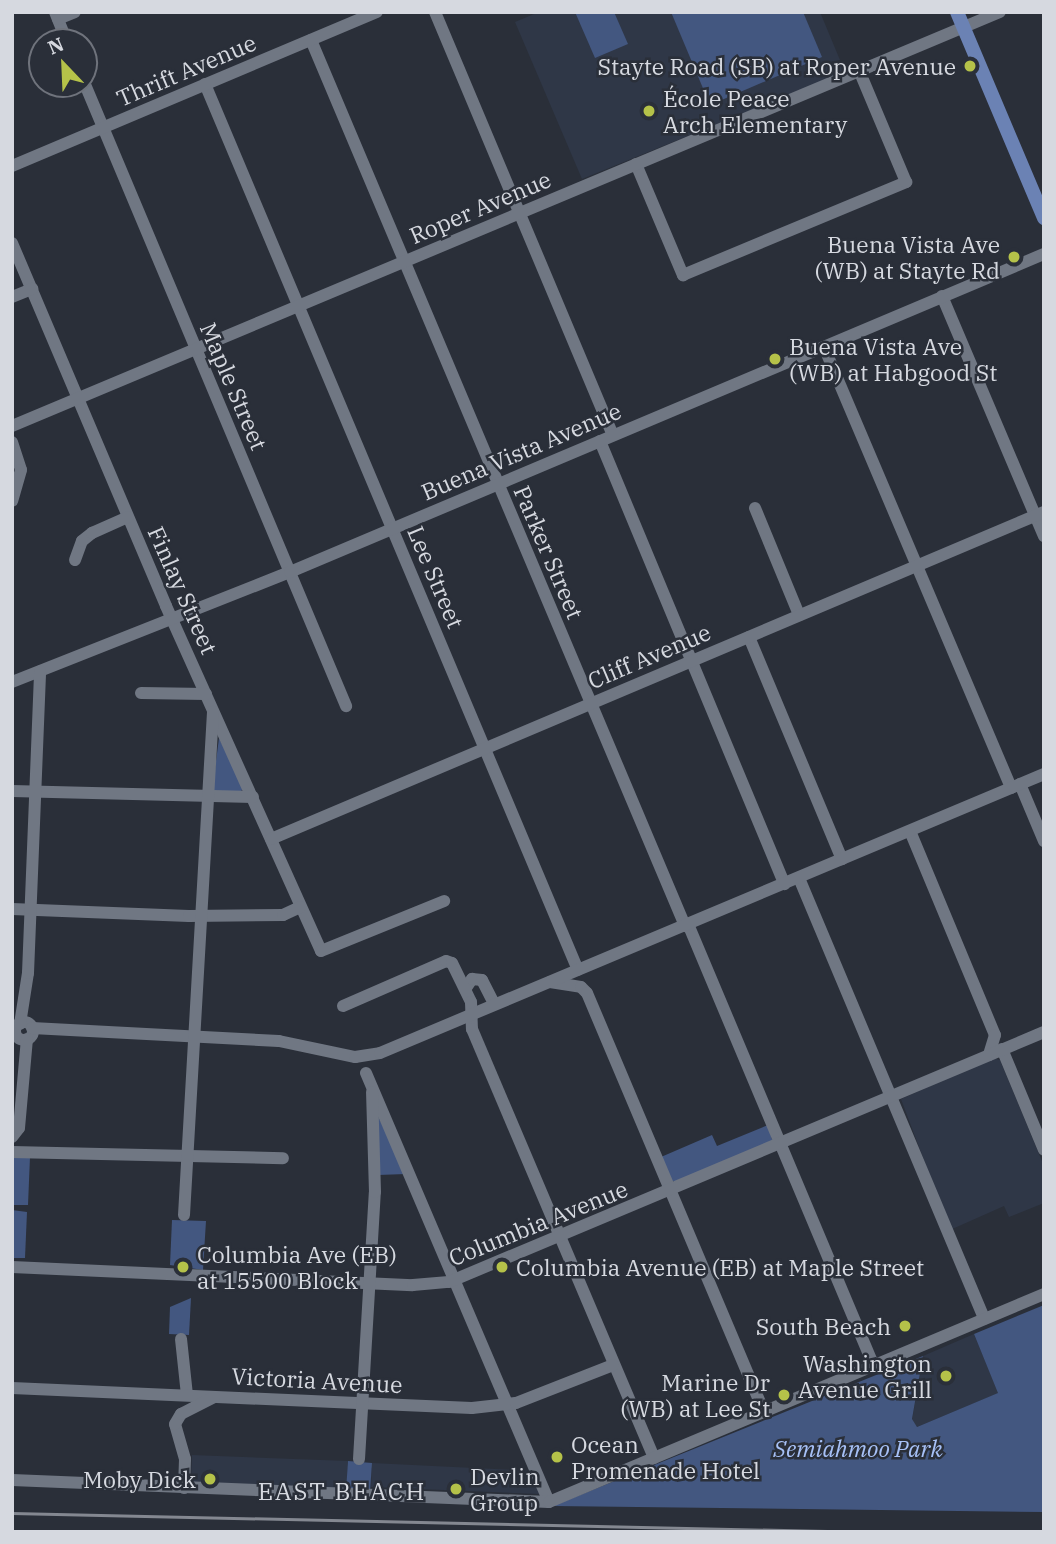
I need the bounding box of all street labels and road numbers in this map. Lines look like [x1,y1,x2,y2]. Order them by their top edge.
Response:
street label: Thrift Avenue [112,28,260,112]
street label: Roper Avenue [405,165,555,249]
street label: Maple Street [195,318,273,454]
street label: Buena Vista Avenue [417,396,625,506]
street label: Parker Street [508,481,590,623]
street label: Finlay Street [142,522,224,658]
street label: Lee Street [402,522,470,632]
street label: Cliff Avenue [583,618,715,694]
street label: Columbia Avenue [445,1175,631,1271]
street label: Victoria Avenue [231,1362,403,1398]

